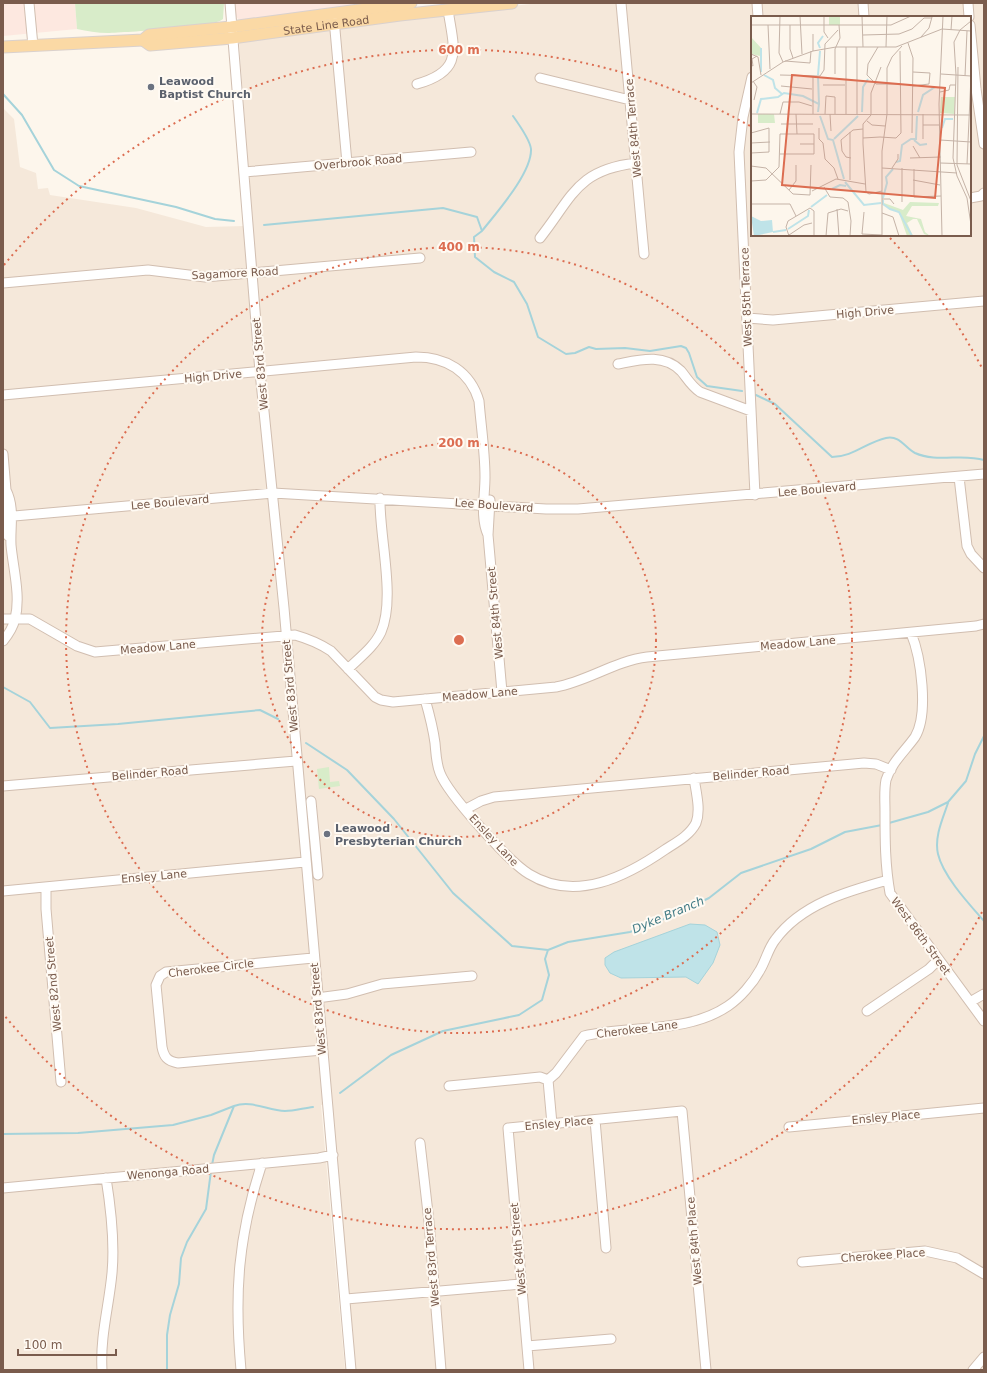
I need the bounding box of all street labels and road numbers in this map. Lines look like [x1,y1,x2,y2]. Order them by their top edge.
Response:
street label: State Line Road [282,13,370,38]
street label: West 84th Terrace [623,78,644,178]
street label: Overbrook Road [313,152,403,173]
street label: West 85th Terrace [738,247,755,347]
street label: Sagamore Road [191,265,279,282]
street label: High Drive [836,303,895,322]
street label: West 83rd Street [250,317,271,411]
street label: High Drive [184,367,243,386]
street label: Lee Boulevard [777,480,857,499]
street label: Lee Boulevard [130,493,210,512]
street label: Lee Boulevard [454,496,534,515]
street label: West 84th Street [485,566,506,660]
street label: Meadow Lane [760,634,837,653]
street label: Meadow Lane [120,638,197,657]
street label: West 83rd Street [280,639,301,733]
street label: Meadow Lane [442,685,519,704]
street label: Belinder Road [111,764,189,783]
street label: Belinder Road [712,764,790,783]
street label: Ensley Lane [466,812,521,869]
street label: Ensley Lane [121,867,188,886]
street label: West 86th Street [888,895,954,978]
street label: West 82nd Street [43,935,64,1032]
street label: Cherokee Circle [167,957,255,980]
street label: West 83rd Street [308,962,329,1056]
street label: Cherokee Lane [596,1018,679,1041]
street label: Ensley Place [851,1108,921,1127]
street label: Ensley Place [524,1114,594,1133]
street label: Wenonga Road [126,1162,210,1183]
street label: West 84th Place [684,1196,705,1286]
street label: West 84th Street [508,1202,529,1296]
street label: West 83rd Terrace [421,1207,442,1307]
street label: Cherokee Place [840,1246,926,1265]

